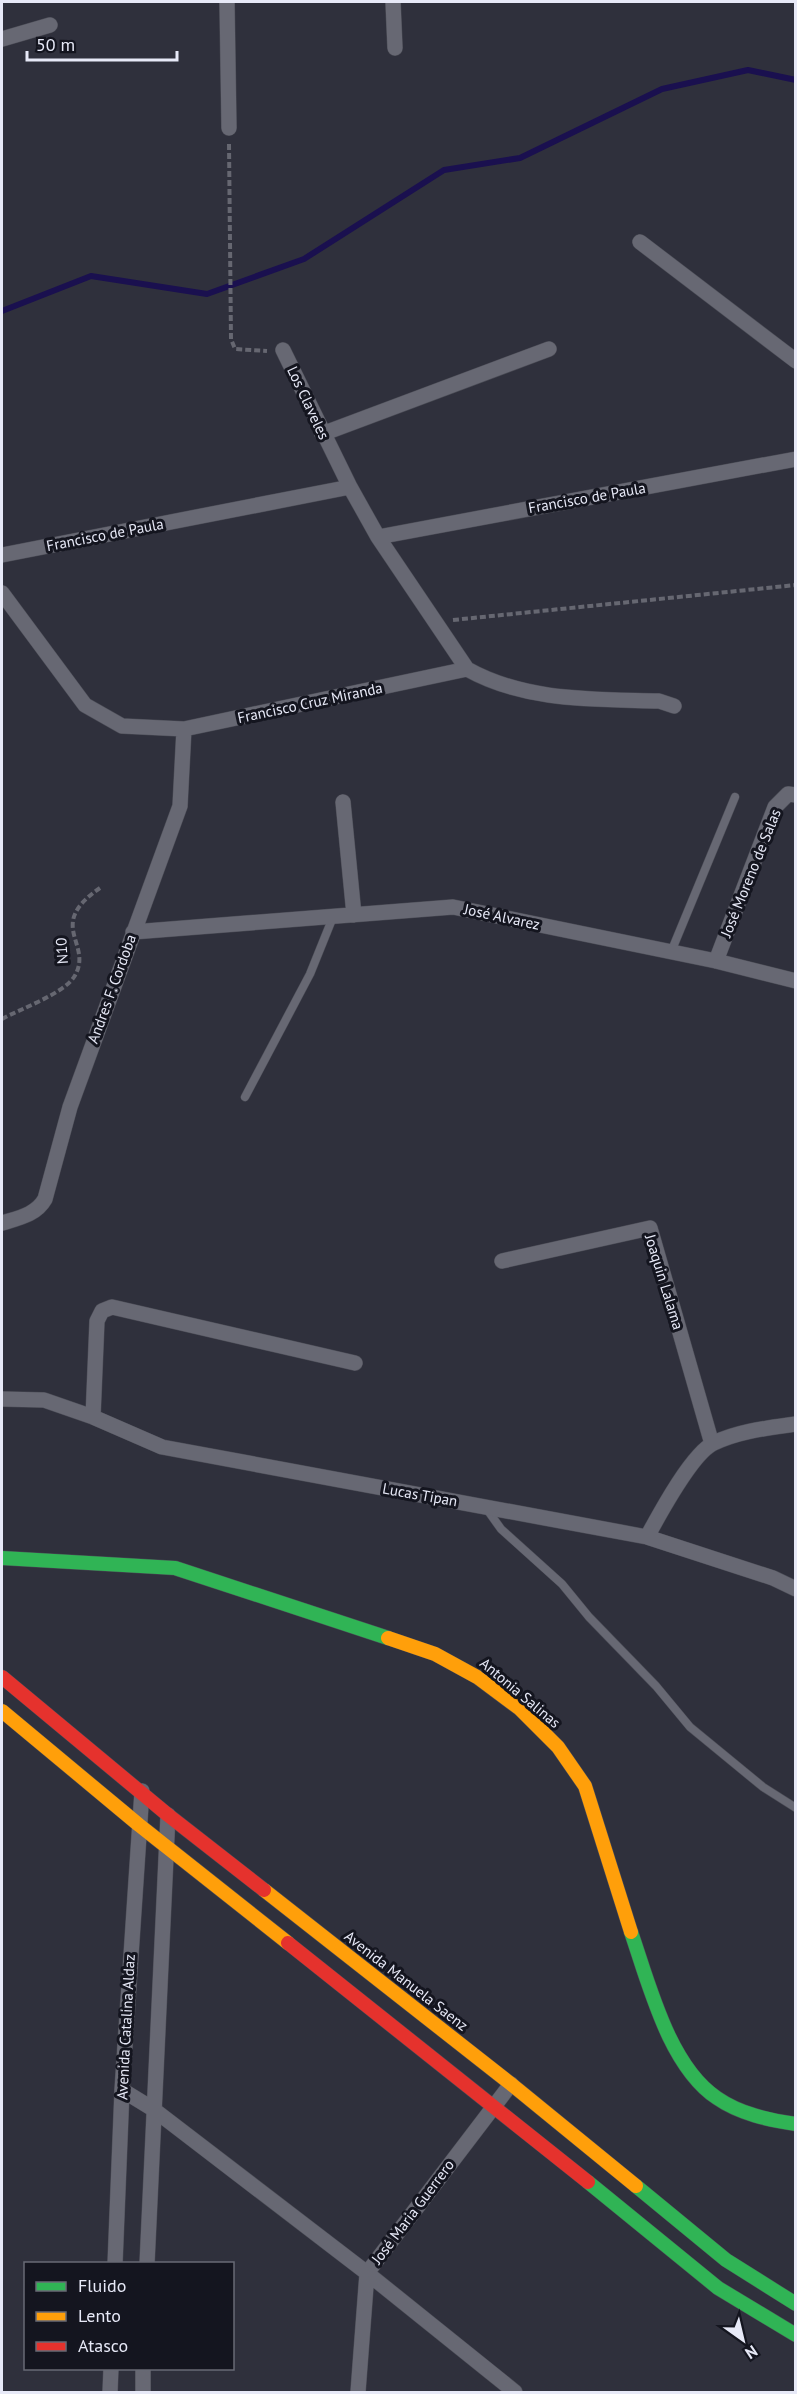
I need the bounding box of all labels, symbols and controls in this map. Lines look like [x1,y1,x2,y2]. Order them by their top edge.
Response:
scale bar [27,24,177,62]
text: 50 m [36,33,75,56]
street label: Los Claveles [283,363,334,442]
street label: Francisco de Paula [527,478,647,517]
street label: Francisco de Paula [45,514,165,555]
street label: Francisco Cruz Miranda [236,678,384,727]
street label: José Moreno de Salas [716,806,785,941]
street label: José Alvarez [462,899,542,934]
street label: Andres F. Cordoba [83,932,140,1046]
street label: N10 [51,937,72,965]
street label: Joaquin Lalama [641,1231,688,1332]
street label: Lucas Tipan [381,1479,459,1510]
street label: Antonia Salinas [476,1653,564,1732]
street label: Avenida Manuela Saenz [341,1926,472,2035]
street label: Avenida Catalina Aldaz [112,1954,139,2100]
street label: José Maria Guerrero [366,2156,458,2269]
legend [24,2262,234,2370]
text: Fluido [78,2274,126,2297]
text: Lento [78,2304,121,2327]
north arrow [713,2310,773,2370]
text: Atasco [78,2334,128,2357]
text: N [741,2341,761,2364]

